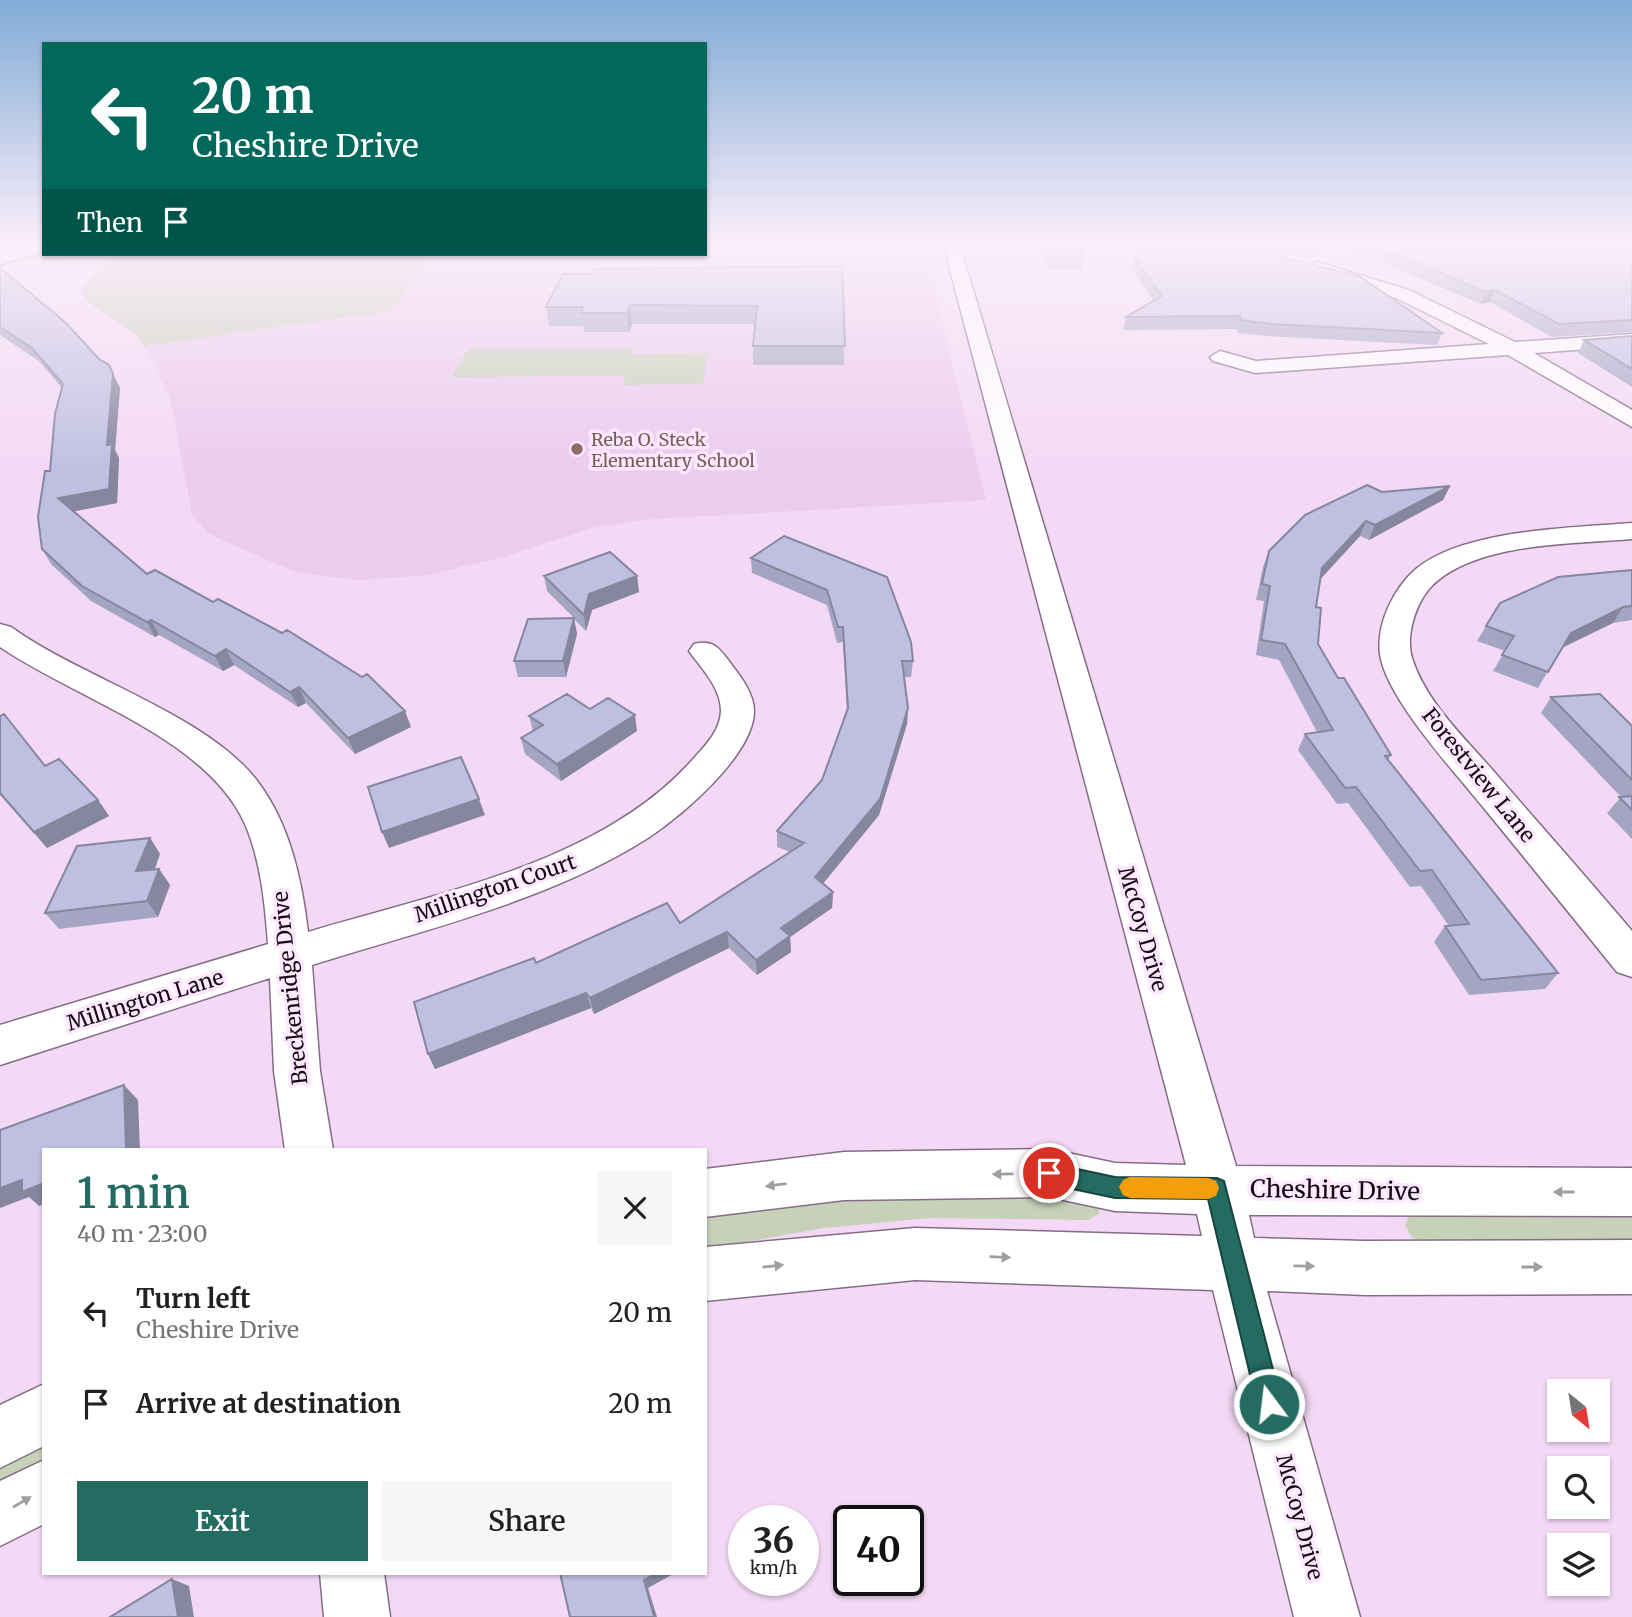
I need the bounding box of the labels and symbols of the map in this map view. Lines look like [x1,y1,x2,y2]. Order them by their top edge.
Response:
place label: Reba O. Steck Elementary School [591,428,755,472]
marker: Reba O. Steck Elementary School [569,441,585,457]
street label: Forestview Lane [1416,702,1542,848]
street label: Millington Court [411,848,579,928]
street label: McCoy Drive [1112,863,1174,995]
street label: Breckenridge Drive [266,890,314,1086]
street label: Millington Lane [63,963,227,1037]
pin [1019,1143,1079,1203]
one-way arrow [992,1168,1014,1180]
street label: Cheshire Drive [1250,1173,1420,1207]
one-way arrow [765,1179,787,1190]
one-way arrow [1553,1186,1575,1198]
one-way arrow [989,1251,1011,1263]
one-way arrow [762,1260,784,1271]
one-way arrow [1294,1261,1316,1272]
one-way arrow [1521,1261,1543,1273]
position arrow [1232,1367,1306,1441]
north arrow [1547,1379,1610,1442]
street label: McCoy Drive [1270,1451,1330,1583]
one-way arrow [12,1496,31,1509]
speed limit sign: 40 [833,1505,924,1596]

